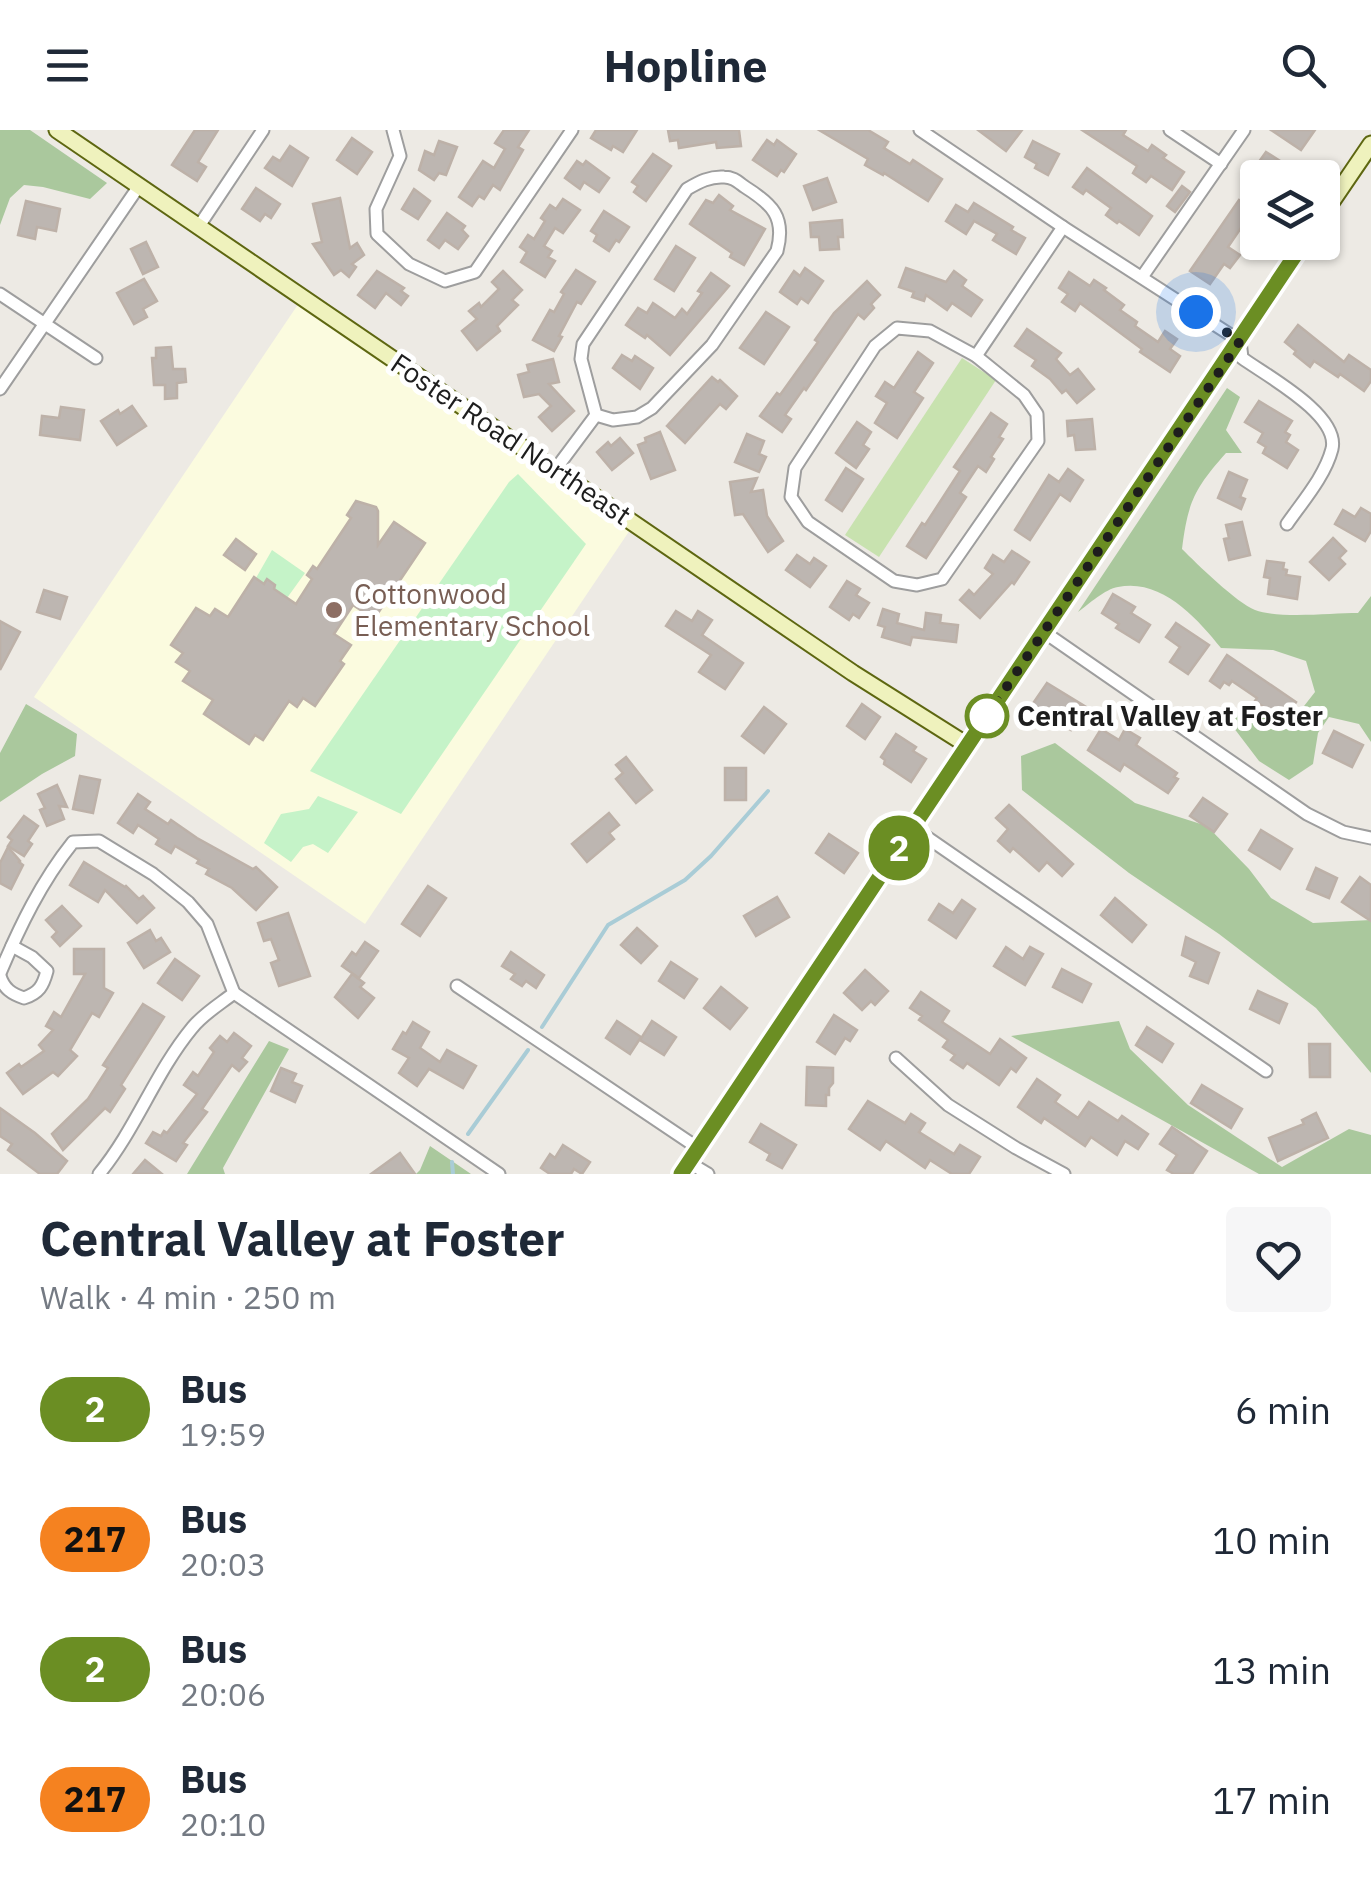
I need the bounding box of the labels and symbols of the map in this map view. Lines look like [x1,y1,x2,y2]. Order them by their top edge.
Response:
your location [1171,287,1221,337]
street label: Foster Road Northeast [384,344,639,533]
place label: Cottonwood Elementary School [354,575,590,644]
marker: Cottonwood Elementary School [323,599,345,621]
marker: Central Valley at Foster [966,695,1008,737]
place label: Central Valley at Foster [1017,697,1323,734]
line badge: 2 [866,816,932,880]

